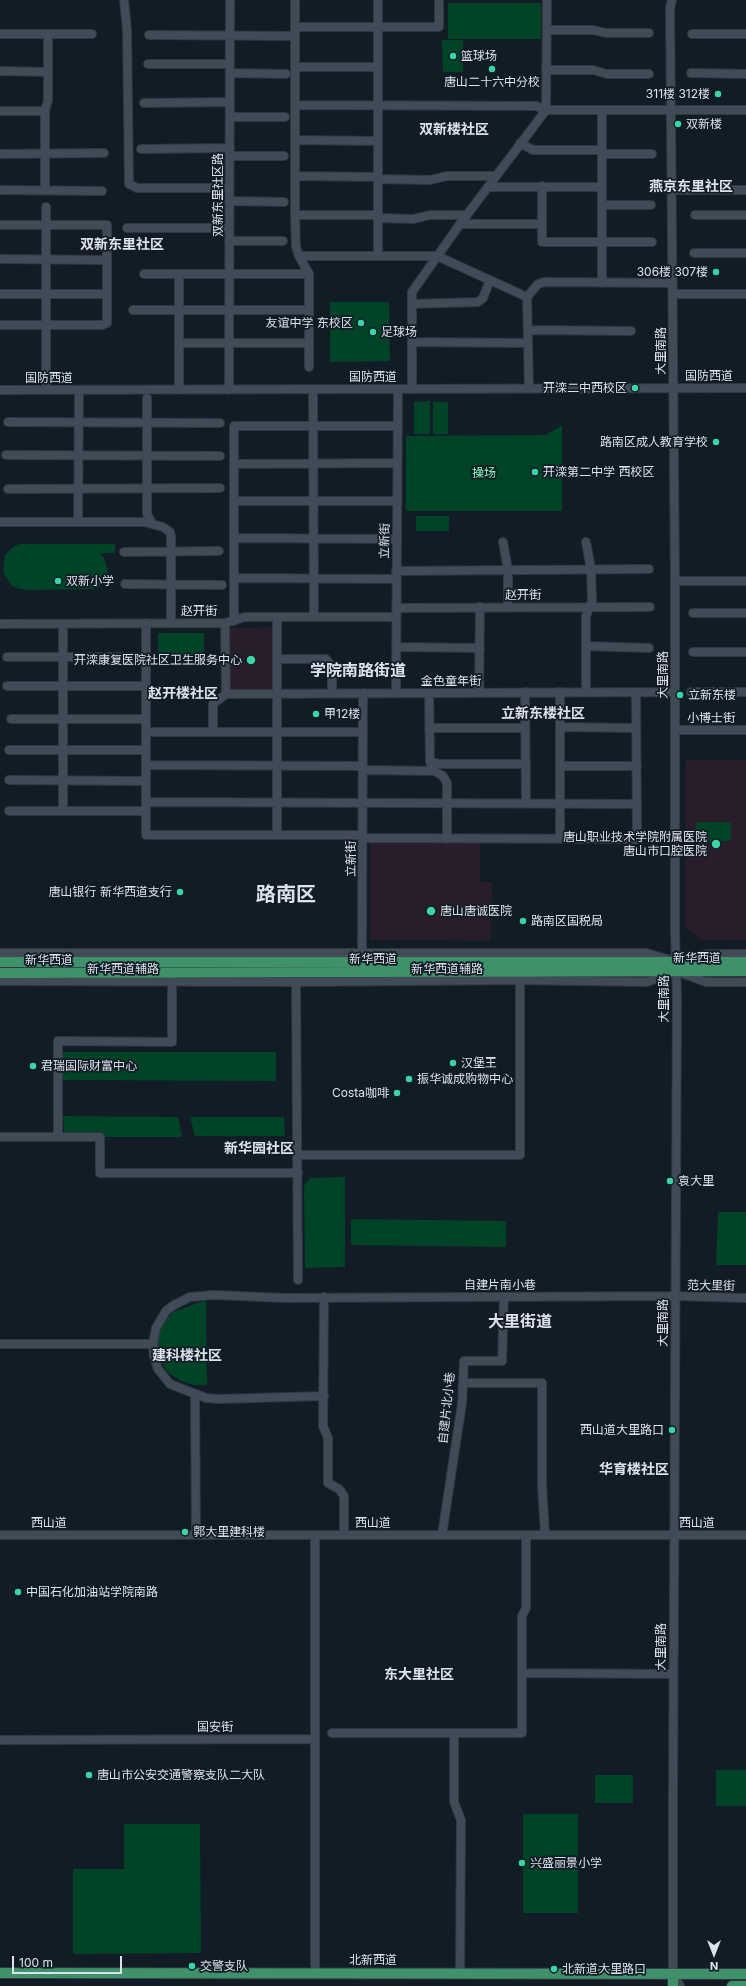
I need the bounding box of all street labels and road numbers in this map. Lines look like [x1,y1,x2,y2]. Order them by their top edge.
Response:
street label: 双新东里社区路 [211,153,225,237]
street label: 大里南路 [654,327,668,375]
street label: 国防西道 [685,369,733,383]
street label: 国防西道 [349,370,397,384]
street label: 国防西道 [25,371,73,385]
street label: 立新街 [377,523,393,559]
street label: 赵开街 [505,588,541,602]
street label: 赵开街 [181,604,217,618]
street label: 大里南路 [656,651,670,699]
street label: 金色童年街 [421,674,481,688]
street label: 小博士街 [687,711,735,725]
street label: 立新街 [344,841,358,877]
street label: 新华西道 [673,951,721,965]
street label: 新华西道 [349,952,397,966]
street label: 新华西道 [25,953,73,967]
street label: 新华西道辅路 [87,962,159,976]
street label: 新华西道辅路 [411,962,483,976]
street label: 大里南路 [657,975,671,1023]
street label: 自建片南小巷 [464,1278,536,1292]
street label: 范大里街 [687,1278,735,1294]
street label: 大里南路 [656,1299,670,1347]
street label: 自建片北小巷 [436,1371,458,1445]
street label: 西山道 [31,1516,67,1530]
street label: 西山道 [355,1516,391,1530]
street label: 西山道 [679,1516,715,1530]
street label: 大里南路 [654,1623,668,1671]
street label: 国安街 [197,1720,233,1734]
street label: 北新西道 [349,1953,397,1967]

